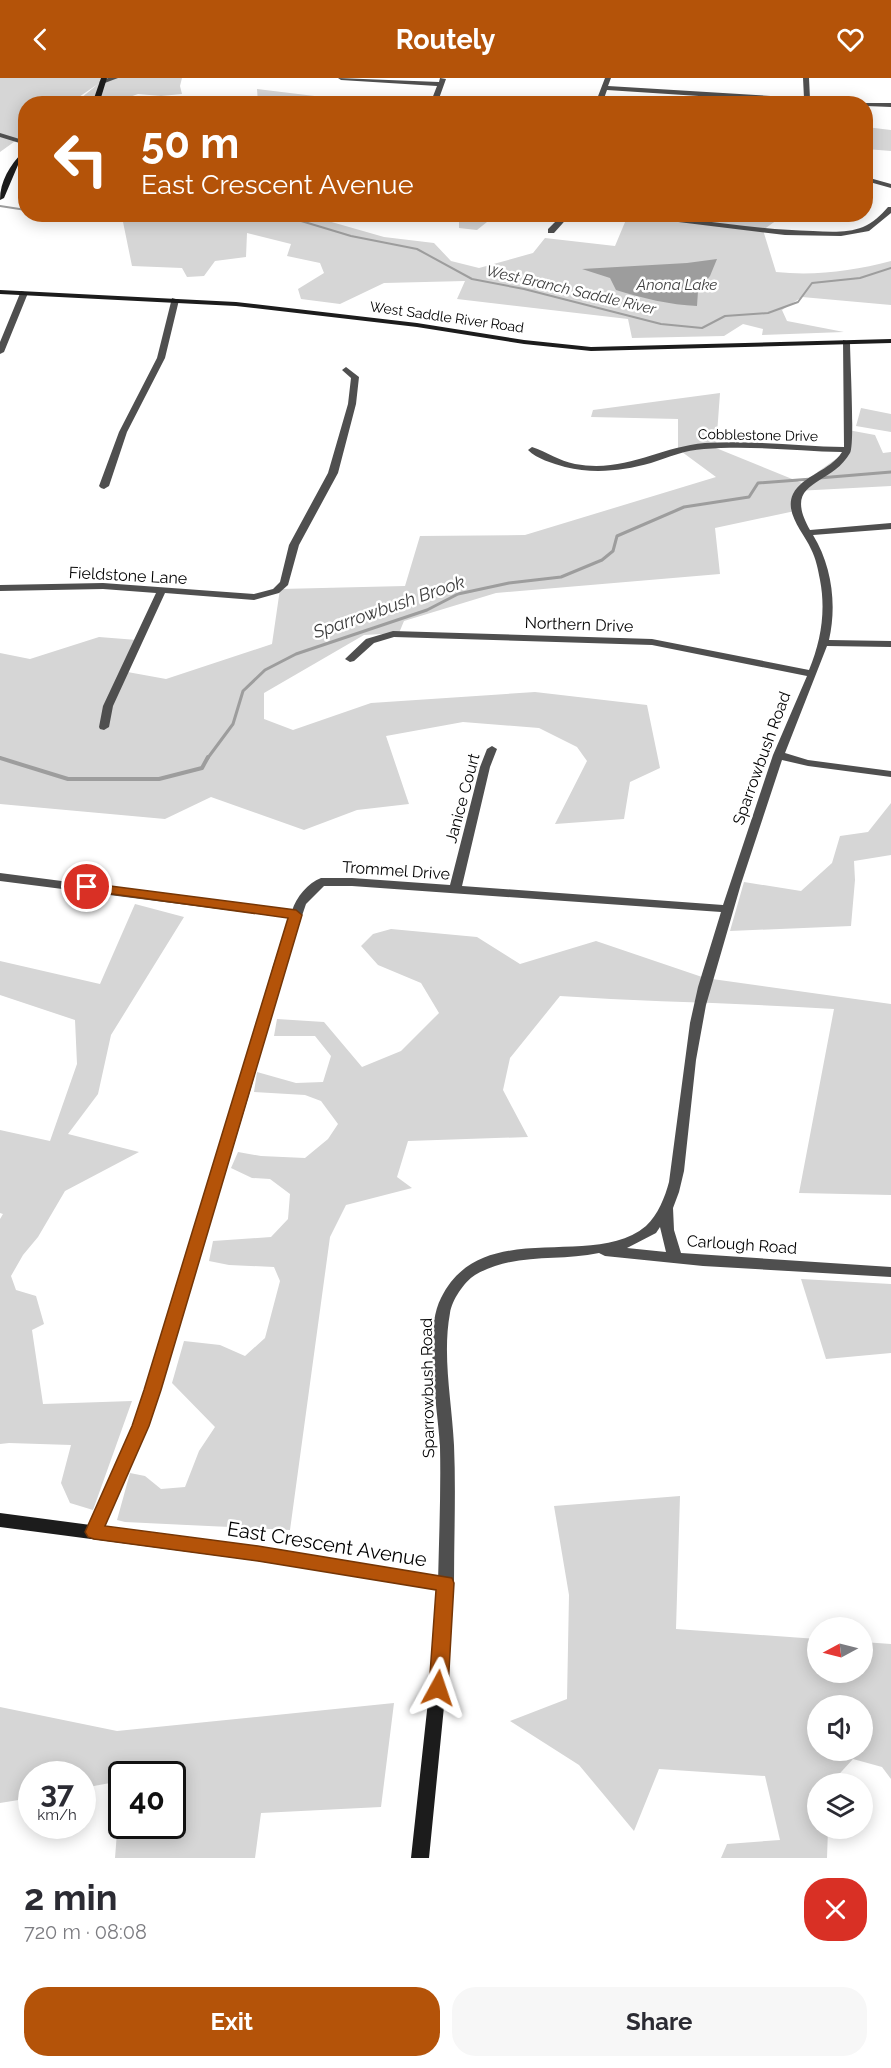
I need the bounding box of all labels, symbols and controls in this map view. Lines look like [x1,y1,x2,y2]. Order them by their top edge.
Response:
icon: back [24,23,57,56]
icon: heart [834,23,867,56]
text: Routely [396,24,495,55]
text: 50 m [141,119,239,168]
icon: left [42,120,120,198]
text: East Crescent Avenue [141,169,413,200]
water label: West Branch Saddle River [484,262,659,319]
water label: Anona Lake [636,276,717,294]
street label: West Saddle River Road [369,298,525,336]
street label: Cobblestone Drive [698,426,818,444]
street label: Fieldstone Lane [68,563,188,588]
water label: Sparrowbush Brook [309,571,468,643]
street label: Northern Drive [524,613,634,636]
street label: Sparrowbush Road [729,689,794,827]
street label: Janice Court [441,750,484,845]
street label: Trommel Drive [341,857,451,884]
pin [61,861,112,912]
icon: arrive [70,870,103,903]
street label: Carlough Road [686,1231,798,1258]
street label: Sparrowbush Road [417,1318,438,1458]
street label: East Crescent Avenue [225,1516,429,1572]
north arrow [807,1617,873,1683]
map controls [807,1617,873,1839]
position arrow [406,1656,470,1720]
button: sound [807,1695,873,1761]
speed limit sign: 40 [108,1761,186,1839]
button: layers [807,1773,873,1839]
text: 37 [40,1775,74,1810]
text: km/h [37,1806,77,1824]
text: 2 min [24,1876,117,1918]
button: close [804,1878,867,1941]
text: 720 m · 08:08 [24,1920,147,1944]
button: Exit [24,1987,440,2056]
button: Share [452,1987,867,2056]

